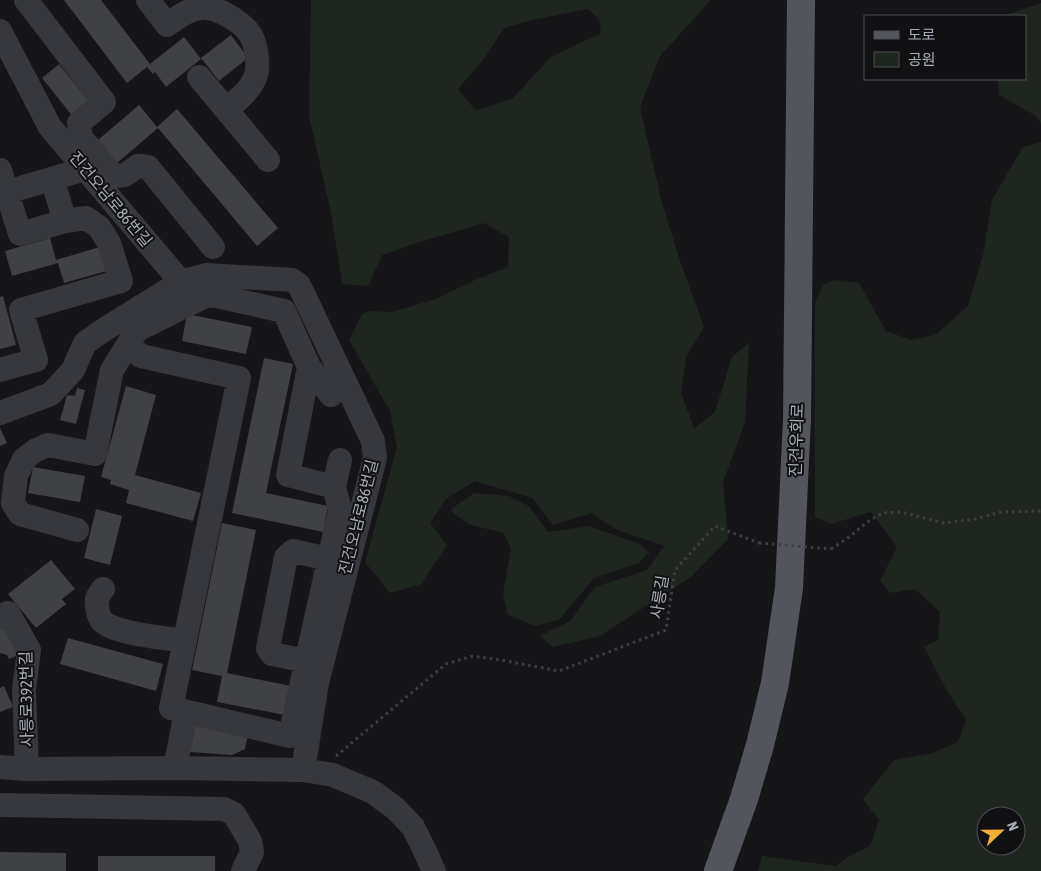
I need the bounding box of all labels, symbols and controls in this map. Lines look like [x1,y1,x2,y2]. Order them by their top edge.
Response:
legend [864,15,1026,80]
text: 도로 [908,26,936,43]
text: 공원 [908,51,936,68]
street label: 진건오남로86번길 [66,148,156,250]
street label: 진건우회로 [786,403,806,477]
street label: 진건오남로86번길 [335,458,381,576]
street label: 사릉길 [647,574,671,620]
street label: 사릉로392번길 [16,651,36,747]
north arrow [976,806,1026,856]
text: N [1004,819,1022,833]

